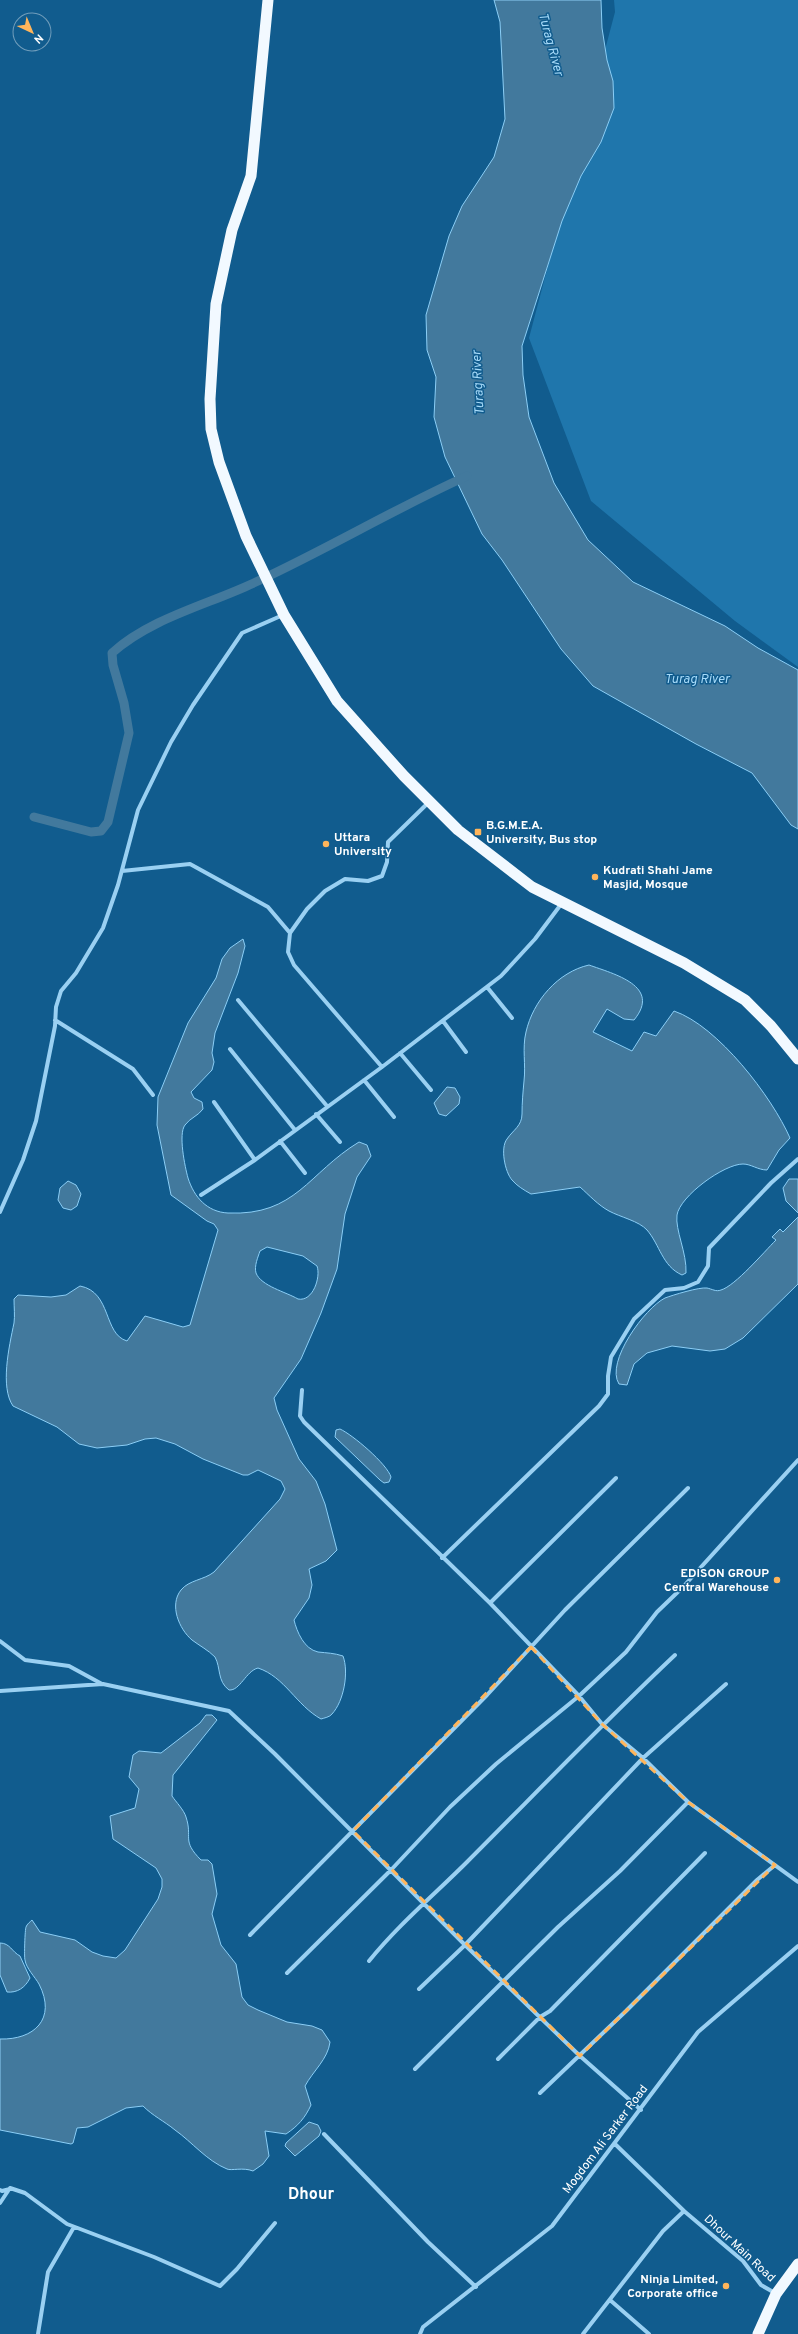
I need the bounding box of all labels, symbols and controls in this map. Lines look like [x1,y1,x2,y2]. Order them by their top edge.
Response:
water label: Turag River [534,11,566,79]
north arrow [12,12,52,52]
text: N [31,31,46,46]
water label: Turag River [469,349,489,416]
water label: Turag River [665,672,730,688]
place label: B.G.M.E.A. University, Bus stop [486,818,597,848]
marker: B.G.M.E.A. University, Bus stop [473,827,483,837]
place label: Uttara University [334,830,392,860]
marker: Uttara University [321,839,331,849]
place label: Kudrati Shahi Jame Masjid, Mosque [603,863,713,893]
marker: Kudrati Shahi Jame Masjid, Mosque [590,872,600,882]
place label: EDISON GROUP Central Warehouse [664,1566,769,1596]
marker: EDISON GROUP Central Warehouse [772,1575,782,1585]
street label: Mogdom Ali Sarker Road [560,2082,652,2197]
district label: Dhour [288,2185,334,2205]
street label: Dhour Main Road [700,2211,778,2286]
place label: Ninja Limited, Corporate office [627,2272,718,2302]
marker: Ninja Limited, Corporate office [721,2281,731,2291]

